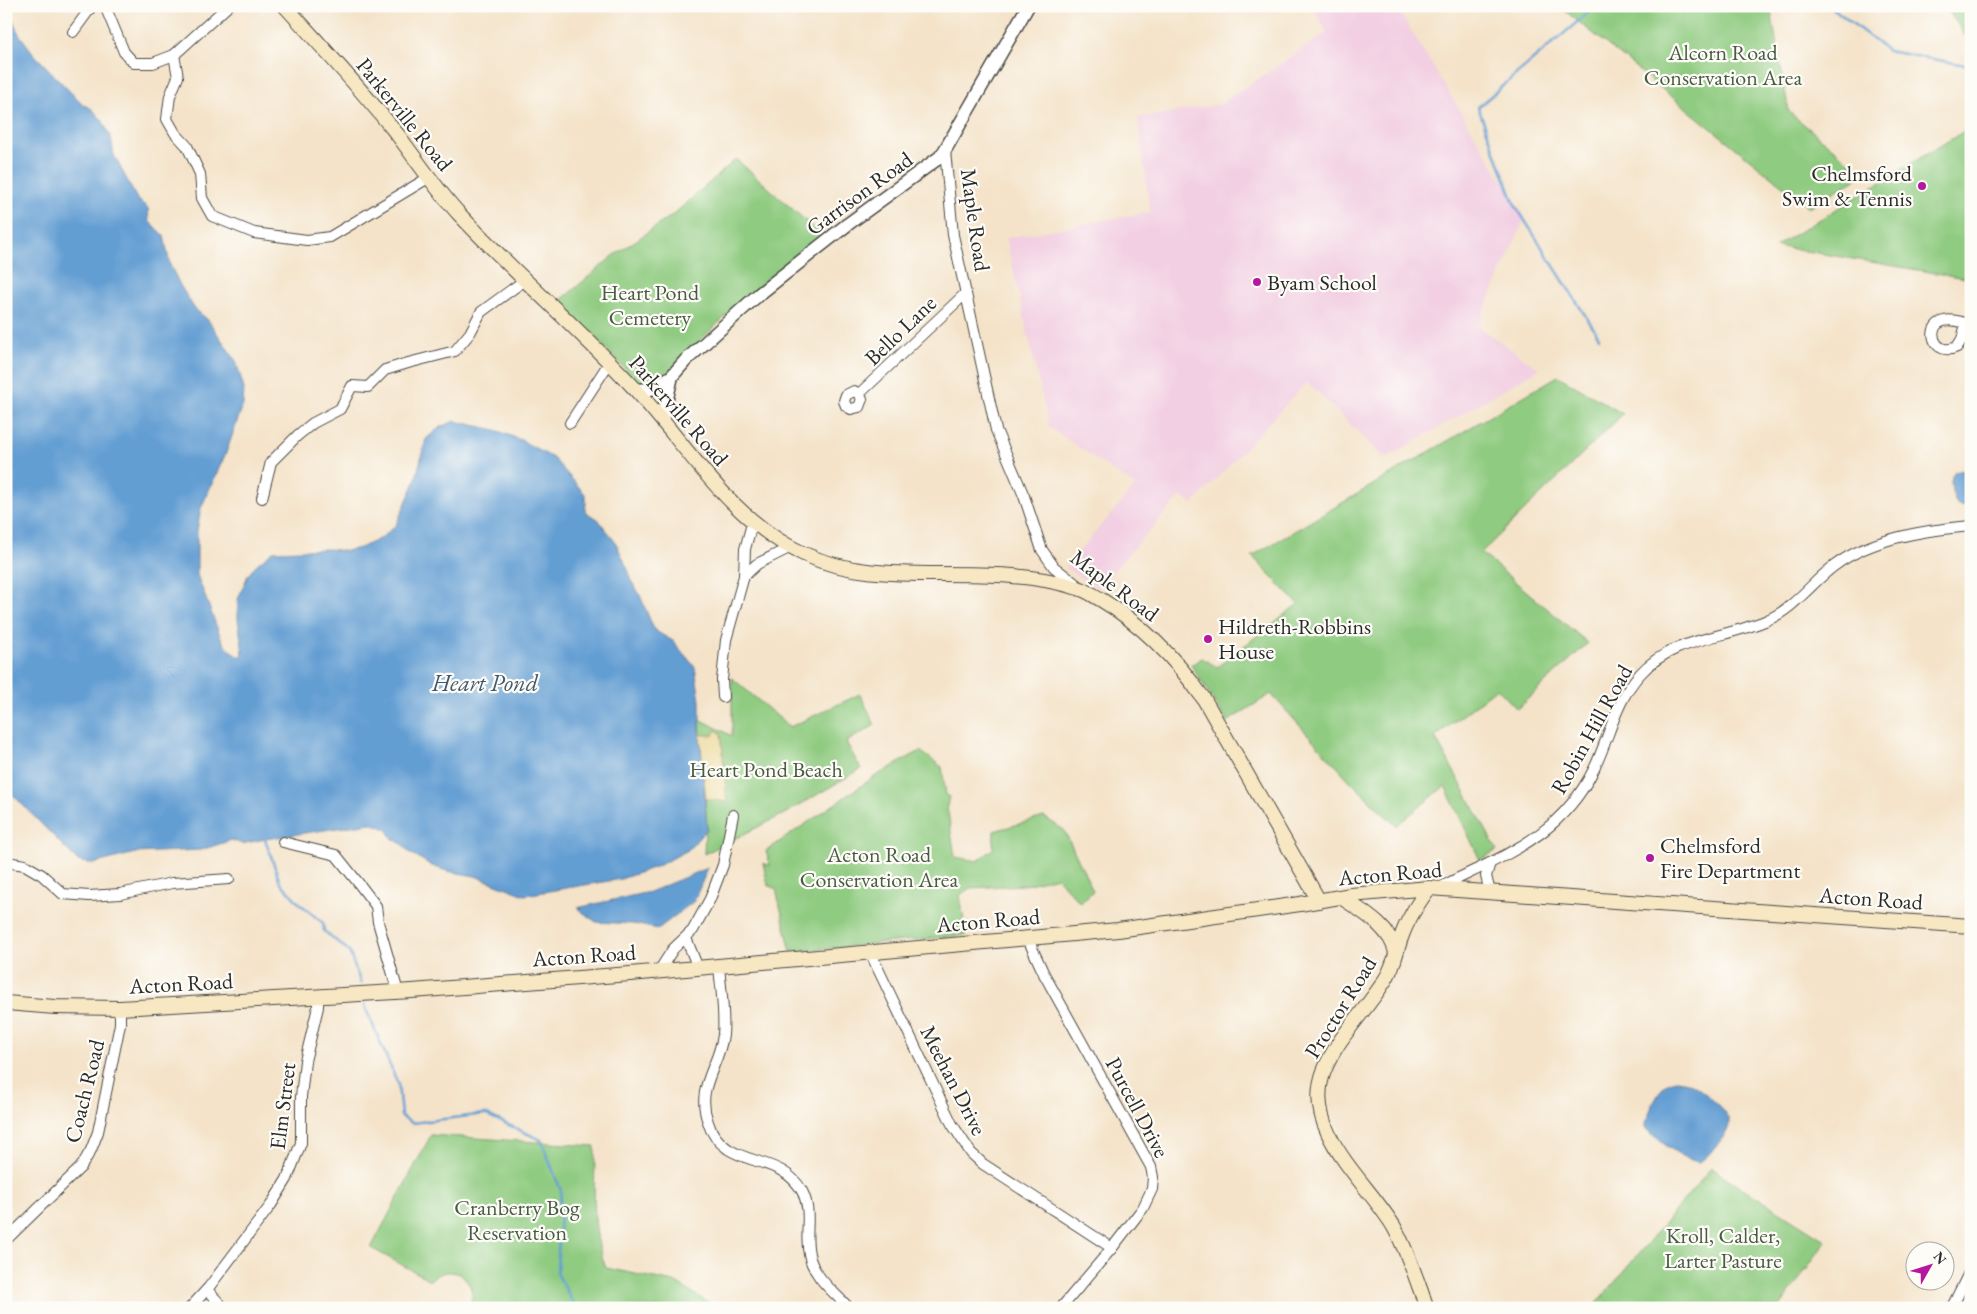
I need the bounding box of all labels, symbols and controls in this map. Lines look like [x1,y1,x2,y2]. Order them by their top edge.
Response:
park label: Alcorn Road Conservation Area [1644,38,1802,92]
street label: Parkerville Road [350,52,460,178]
street label: Garrison Road [800,144,919,242]
place label: Chelmsford Swim & Tennis [1782,159,1913,213]
street label: Maple Road [954,167,997,274]
marker: Chelmsford Swim & Tennis [1916,180,1928,192]
place label: Byam School [1267,268,1377,297]
marker: Byam School [1251,276,1263,288]
park label: Heart Pond Cemetery [601,278,700,332]
street label: Bello Lane [858,289,943,372]
street label: Parkerville Road [622,349,735,473]
street label: Maple Road [1065,543,1165,629]
place label: Hildreth-Robbins House [1218,612,1371,666]
marker: Hildreth-Robbins House [1202,633,1214,645]
street label: Robin Hill Road [1544,659,1639,799]
water label: Heart Pond [431,667,539,698]
park label: Heart Pond Beach [689,755,843,784]
place label: Chelmsford Fire Department [1660,831,1800,885]
park label: Acton Road Conservation Area [800,840,958,894]
marker: Chelmsford Fire Department [1644,852,1656,864]
street label: Acton Road [1336,854,1444,893]
street label: Acton Road [1817,880,1925,917]
street label: Acton Road [934,901,1042,940]
street label: Acton Road [530,937,638,974]
street label: Proctor Road [1298,950,1384,1064]
street label: Acton Road [127,966,235,1001]
street label: Meehan Drive [914,1020,994,1140]
street label: Coach Road [58,1036,112,1146]
street label: Purcell Drive [1099,1052,1176,1163]
street label: Elm Street [263,1061,302,1151]
park label: Cranberry Bog Reservation [454,1193,580,1247]
park label: Kroll, Calder, Larter Pasture [1664,1221,1782,1275]
north arrow [1904,1242,1954,1292]
text: N [1930,1248,1951,1268]

